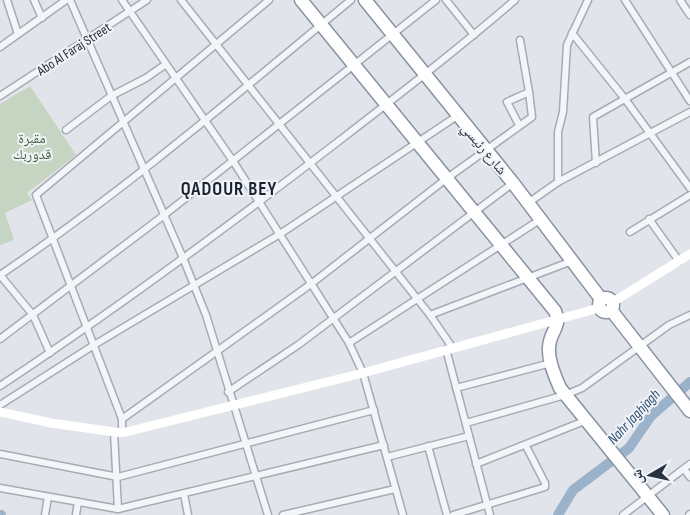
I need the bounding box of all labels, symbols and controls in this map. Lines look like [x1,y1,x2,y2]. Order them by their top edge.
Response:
street label: Abo Al Faraj Street [33,19,114,80]
street label: شارع رئيسي [456,120,510,180]
park label: مقبرة قدوربك [13,130,51,163]
district label: QADOUR BEY [181,178,277,201]
water label: Nahr Jaghjagh [604,385,664,449]
north arrow [625,450,675,500]
text: ش [628,468,647,486]

